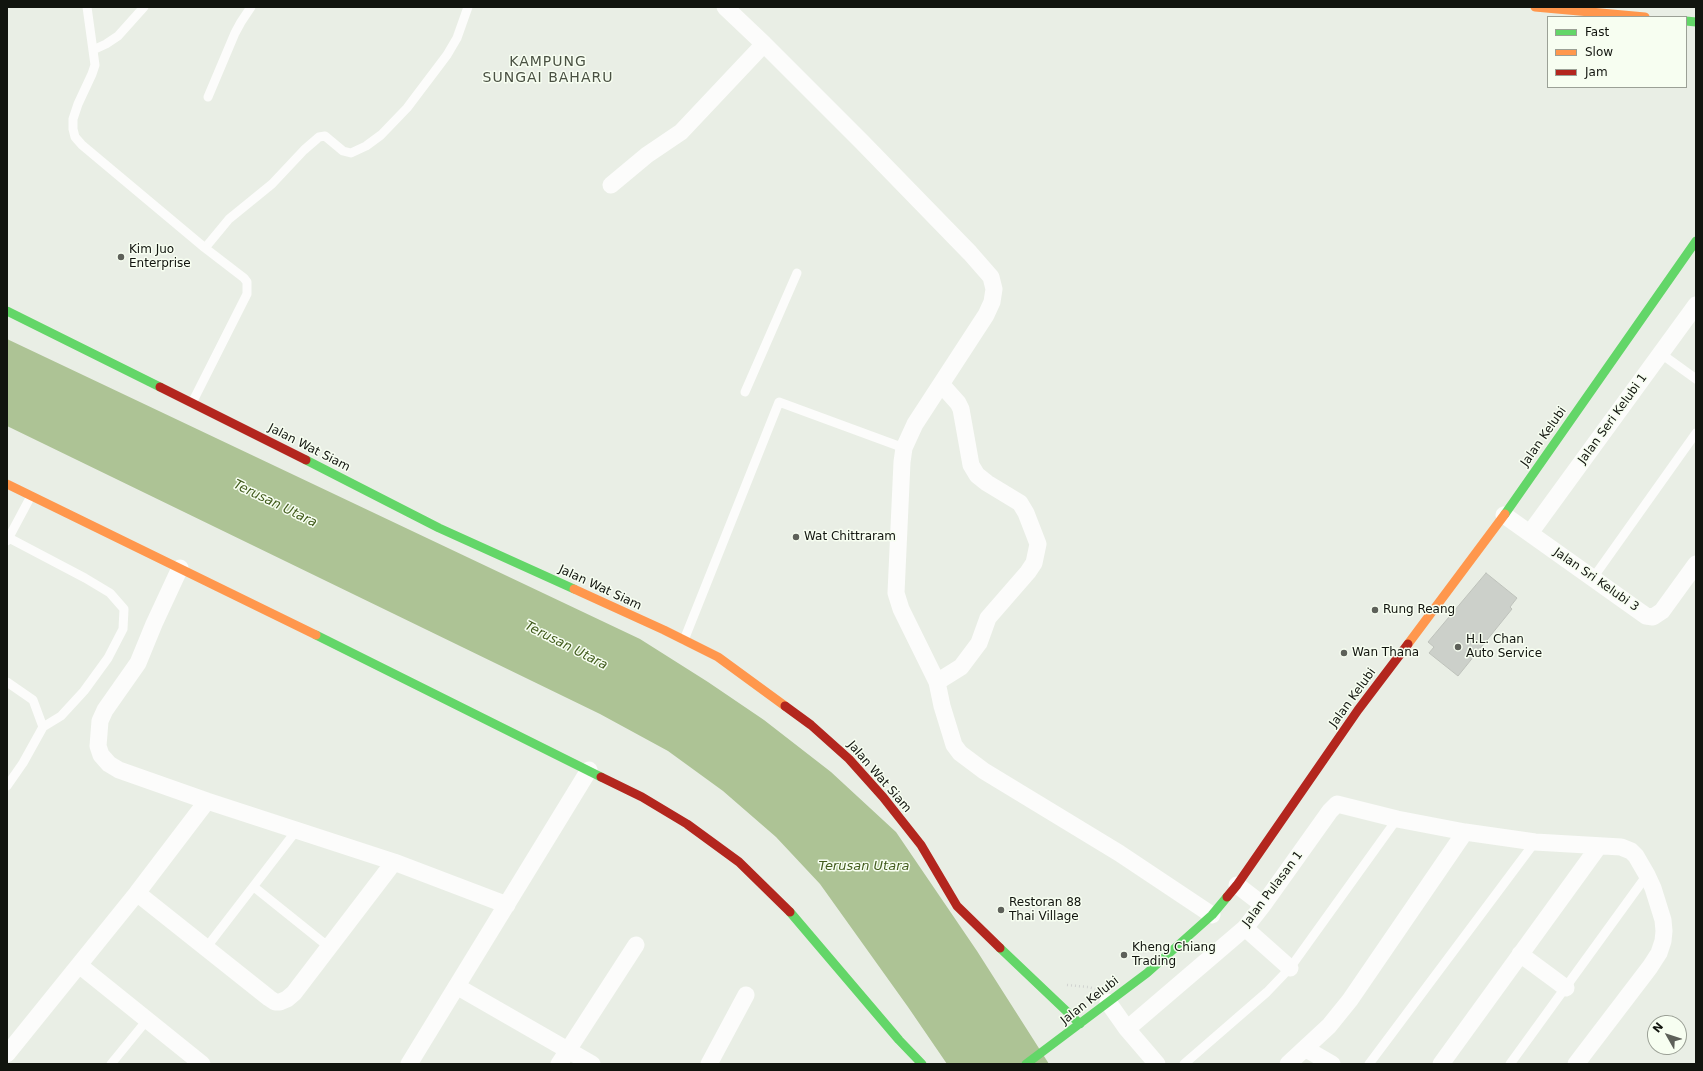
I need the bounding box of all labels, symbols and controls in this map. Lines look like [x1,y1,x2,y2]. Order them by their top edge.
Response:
legend [1547,16,1687,88]
text: Fast [1585,25,1609,39]
text: Slow [1585,45,1613,59]
district label: KAMPUNG SUNGAI BAHARU [483,54,613,86]
text: Jam [1585,65,1608,79]
place label: Kim Juo Enterprise [129,243,191,271]
marker: Kim Juo Enterprise [116,252,126,262]
street label: Jalan Seri Kelubi 1 [1575,371,1651,467]
street label: Jalan Kelubi [1518,404,1570,470]
street label: Jalan Wat Siam [266,421,352,475]
water label: Terusan Utara [231,477,319,531]
place label: Wat Chittraram [804,530,896,544]
marker: Wat Chittraram [791,532,801,542]
street label: Jalan Sri Kelubi 3 [1551,545,1641,615]
street label: Jalan Wat Siam [556,562,644,614]
place label: Rung Reang [1383,603,1455,617]
marker: Rung Reang [1370,605,1380,615]
water label: Terusan Utara [522,618,610,674]
place label: H.L. Chan Auto Service [1466,633,1542,661]
marker: H.L. Chan Auto Service [1453,642,1463,652]
place label: Wan Thana [1352,646,1419,660]
marker: Wan Thana [1339,648,1349,658]
street label: Jalan Kelubi [1327,666,1379,730]
street label: Jalan Wat Siam [844,738,914,816]
street label: Jalan Pulasan 1 [1240,848,1306,930]
water label: Terusan Utara [819,859,909,875]
place label: Restoran 88 Thai Village [1009,896,1081,924]
marker: Restoran 88 Thai Village [996,905,1006,915]
place label: Kheng Chiang Trading [1132,941,1216,969]
marker: Kheng Chiang Trading [1119,950,1129,960]
street label: Jalan Kelubi [1058,974,1122,1028]
north arrow [1647,1015,1687,1055]
text: N [1650,1020,1666,1035]

